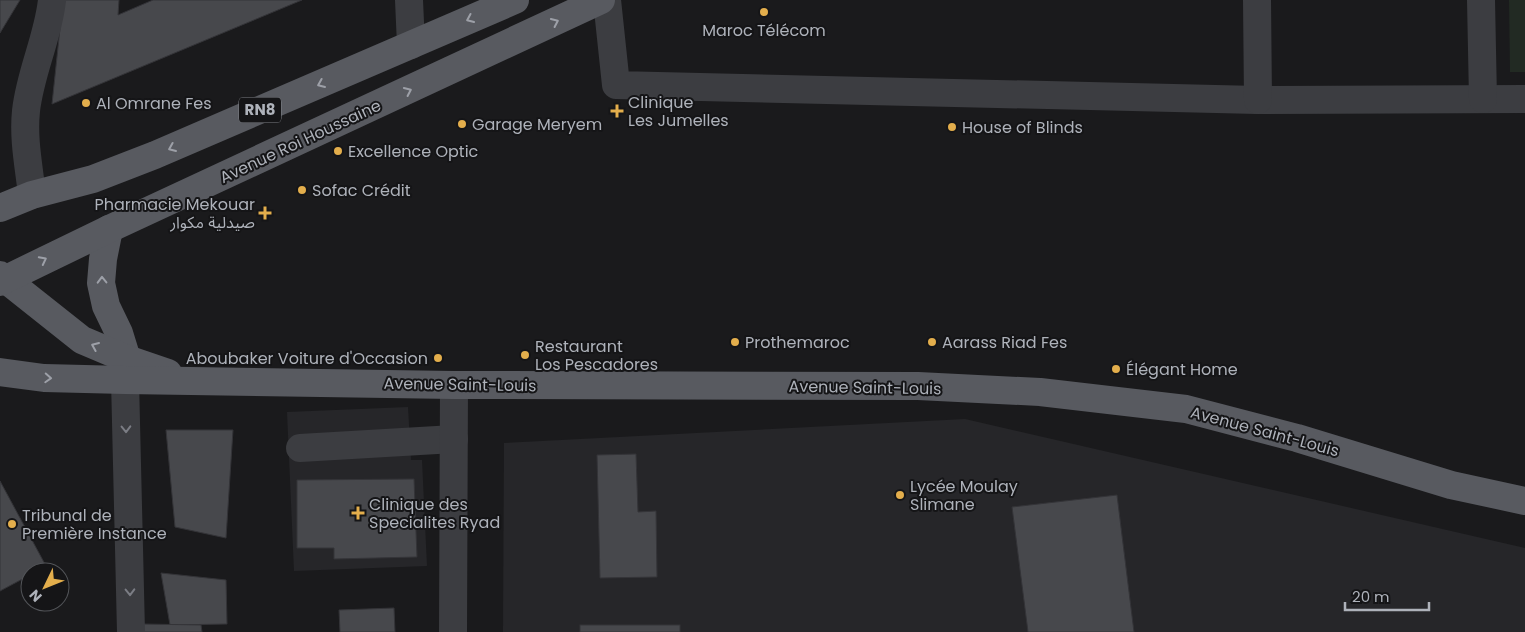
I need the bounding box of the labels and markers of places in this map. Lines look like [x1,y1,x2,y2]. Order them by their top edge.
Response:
marker: Maroc Télécom [758,6,770,18]
place label: Maroc Télécom [702,19,826,42]
place label: Clinique Les Jumelles [628,91,729,132]
place label: Al Omrane Fes [96,92,212,115]
marker: Al Omrane Fes [80,97,92,109]
marker: Clinique Les Jumelles [610,104,624,118]
place label: Garage Meryem [472,113,602,136]
place label: House of Blinds [962,116,1083,139]
marker: Garage Meryem [456,118,468,130]
marker: House of Blinds [946,121,958,133]
place label: Excellence Optic [348,140,479,163]
marker: Excellence Optic [332,145,344,157]
place label: Sofac Crédit [312,179,411,202]
marker: Sofac Crédit [296,184,308,196]
place label: Pharmacie Mekouar صيدلية مكوار [94,193,255,234]
marker: Pharmacie Mekouar صيدلية مكوار [259,207,271,219]
place label: Prothemaroc [745,331,850,354]
place label: Aarass Riad Fes [942,331,1067,354]
place label: Restaurant Los Pescadores [535,335,658,376]
marker: Prothemaroc [729,336,741,348]
marker: Aarass Riad Fes [926,336,938,348]
place label: Aboubaker Voiture d'Occasion [186,347,428,370]
marker: Restaurant Los Pescadores [519,349,531,361]
marker: Aboubaker Voiture d'Occasion [432,352,444,364]
place label: Élégant Home [1126,358,1238,381]
marker: Élégant Home [1110,363,1122,375]
place label: Lycée Moulay Slimane [910,475,1018,516]
marker: Lycée Moulay Slimane [894,489,906,501]
place label: Clinique des Specialites Ryad [369,493,500,534]
place label: Tribunal de Première Instance [22,504,167,545]
marker: Clinique des Specialites Ryad [351,506,365,520]
marker: Tribunal de Première Instance [6,518,18,530]

